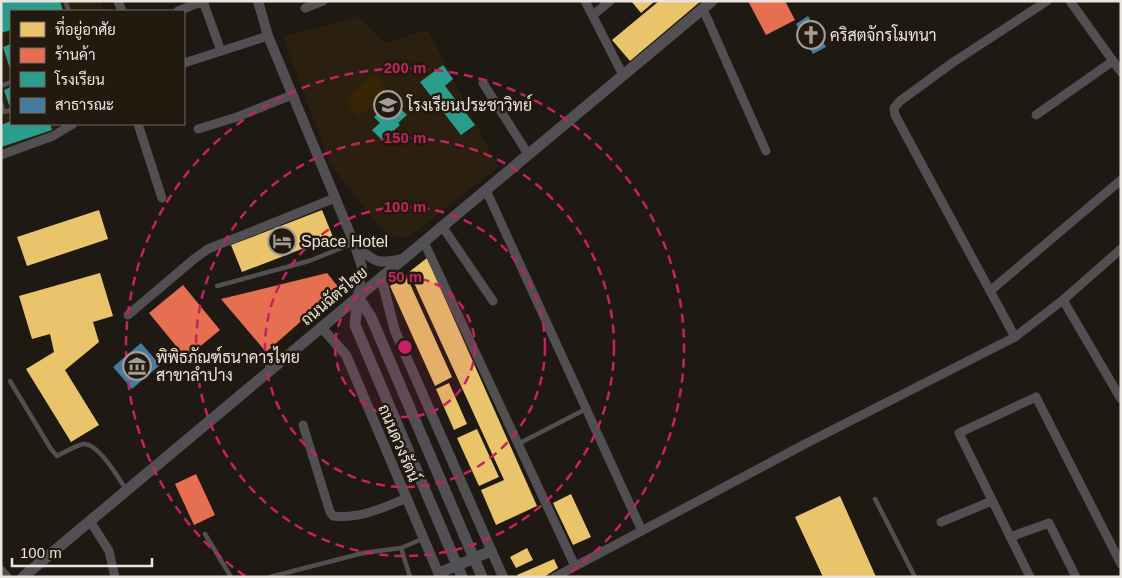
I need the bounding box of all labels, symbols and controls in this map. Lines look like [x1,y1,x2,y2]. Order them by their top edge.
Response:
legend [10,10,185,125]
text: ที่อยู่อาศัย [55,15,116,40]
church icon: คริสตจักรโมทนา [796,20,826,50]
place label: คริสตจักรโมทนา [830,24,937,44]
text: ร้านค้า [55,45,95,63]
text: 200 m [384,59,426,76]
text: โรงเรียน [54,70,105,88]
school or university icon: โรงเรียนประชาวิทย์ [373,90,403,120]
place label: โรงเรียนประชาวิทย์ [406,93,532,114]
text: สาธารณะ [55,96,114,113]
text: 150 m [384,129,426,146]
text: 100 m [384,198,426,215]
hotel icon: Space Hotel [267,226,297,256]
place label: Space Hotel [301,233,388,250]
street label: ถนนฉัตรไชย [295,261,371,329]
text: 50 m [388,268,422,285]
centre of rings [396,338,414,356]
place label: พิพิธภัณฑ์ธนาคารไทย สาขาลำปาง [156,345,300,384]
museum icon: พิพิธภัณฑ์ธนาคารไทย สาขาลำปาง [122,351,152,381]
street label: ถนนดวงรัตน์ [375,400,427,484]
scale bar [12,536,152,568]
text: 100 m [20,544,62,561]

